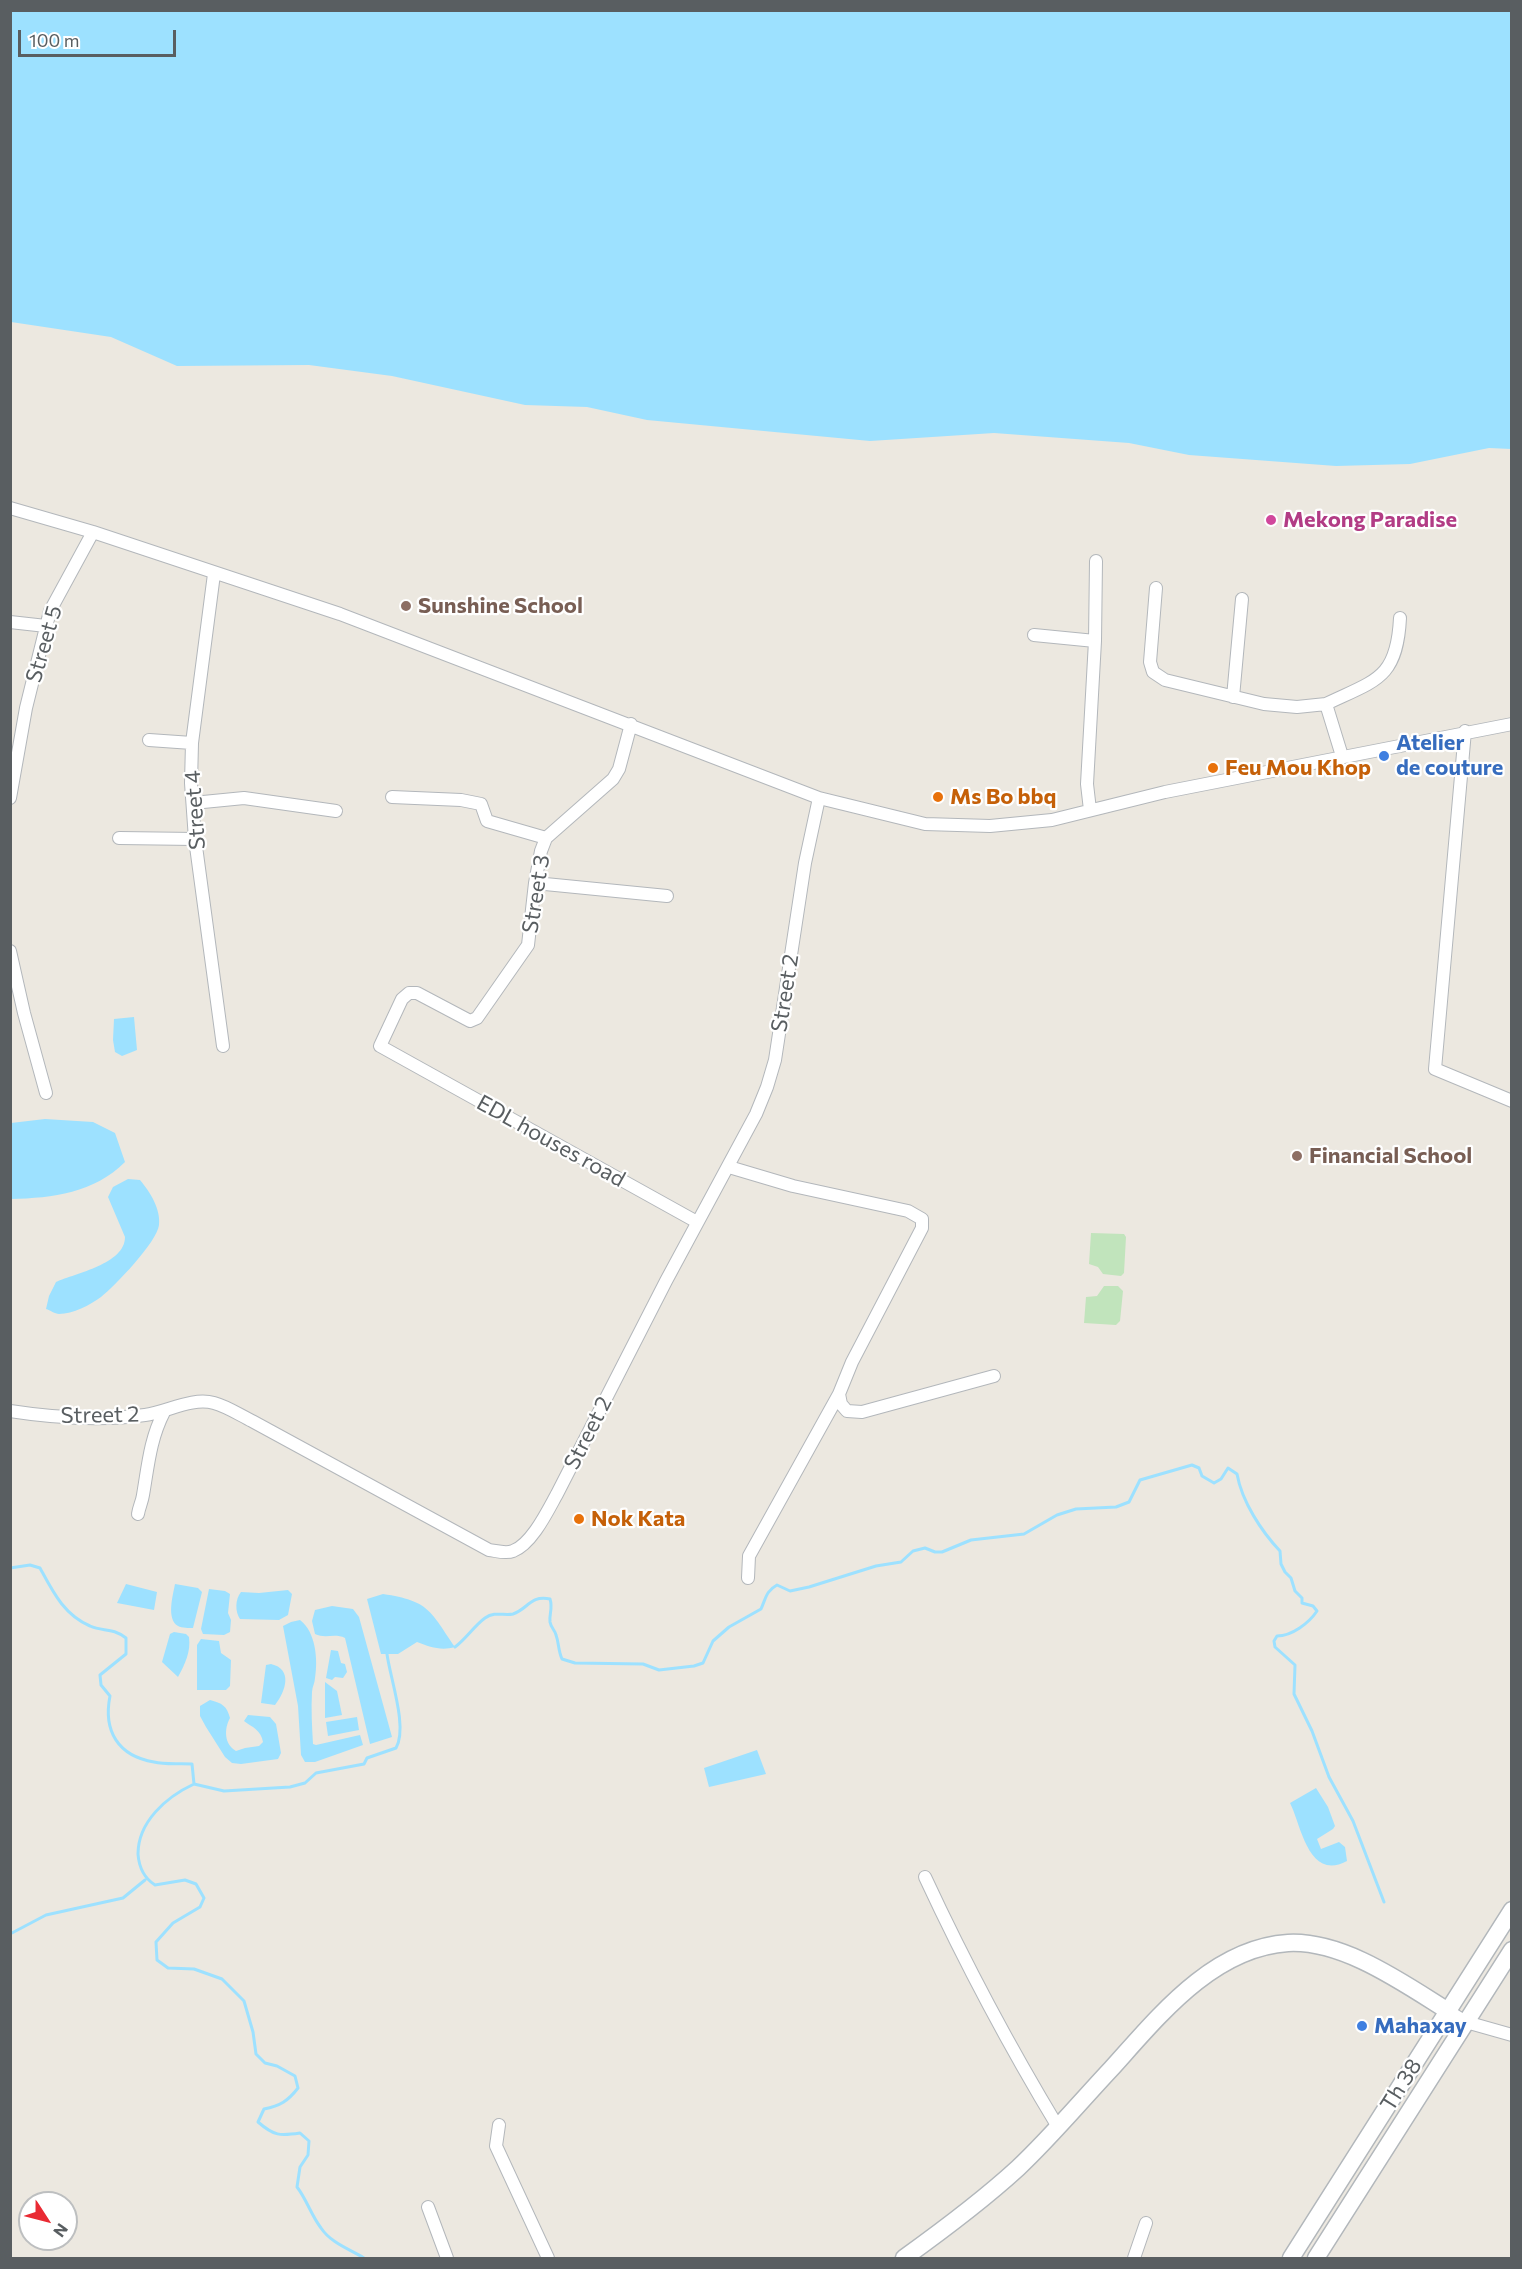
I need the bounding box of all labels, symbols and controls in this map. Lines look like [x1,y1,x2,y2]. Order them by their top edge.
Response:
scale bar [21,18,178,56]
text: 100 m [29,29,79,51]
place label: Mekong Paradise [1283,507,1457,533]
marker: Mekong Paradise [1264,513,1278,527]
place label: Sunshine School [418,593,583,619]
marker: Sunshine School [399,599,413,613]
street label: Street 5 [20,602,68,686]
place label: Atelier de couture [1396,730,1503,782]
marker: Atelier de couture [1377,749,1391,763]
place label: Feu Mou Khop [1225,755,1371,781]
marker: Feu Mou Khop [1206,761,1220,775]
street label: Street 4 [179,769,211,851]
place label: Ms Bo bbq [950,784,1057,810]
marker: Ms Bo bbq [931,790,945,804]
street label: Street 3 [517,853,555,935]
street label: Street 2 [766,952,804,1034]
street label: EDL houses road [472,1089,630,1193]
place label: Financial School [1309,1143,1472,1169]
marker: Financial School [1290,1149,1304,1163]
street label: Street 2 [558,1392,618,1474]
street label: Street 2 [60,1401,140,1429]
place label: Nok Kata [591,1506,685,1532]
marker: Nok Kata [572,1512,586,1526]
place label: Mahaxay [1374,2013,1467,2039]
marker: Mahaxay [1355,2019,1369,2033]
street label: Th 38 [1375,2054,1427,2116]
north arrow [18,2191,78,2251]
text: N [50,2220,73,2241]

